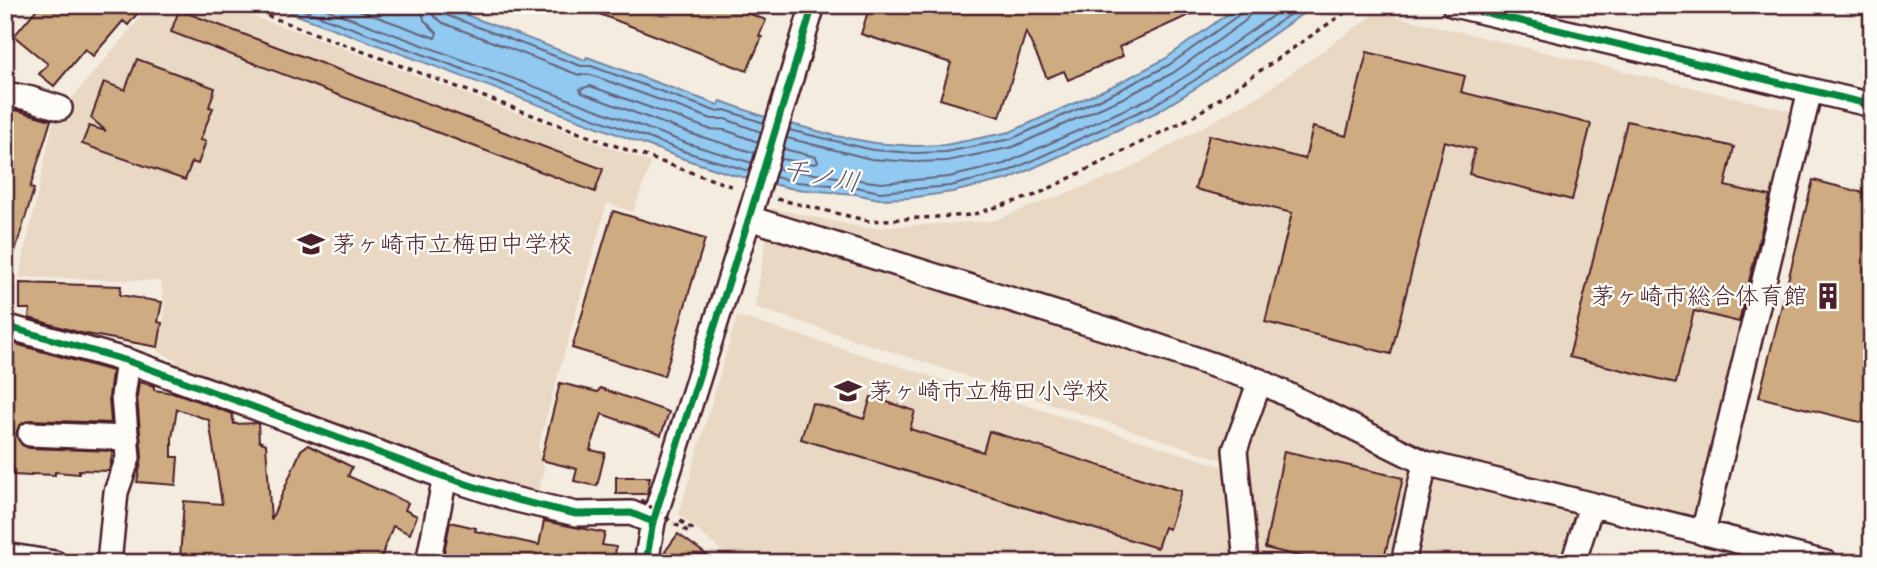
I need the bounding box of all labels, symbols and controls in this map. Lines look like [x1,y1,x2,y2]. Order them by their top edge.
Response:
water label: 千ノ川 [780,155,862,199]
school or university icon: 茅ヶ崎市立梅田中学校 [296,229,326,259]
place label: 茅ヶ崎市立梅田中学校 [332,230,572,259]
building icon: 茅ヶ崎市総合体育館 [1813,281,1843,311]
place label: 茅ヶ崎市総合体育館 [1591,282,1807,311]
school or university icon: 茅ヶ崎市立梅田小学校 [833,376,863,406]
place label: 茅ヶ崎市立梅田小学校 [869,377,1109,406]

